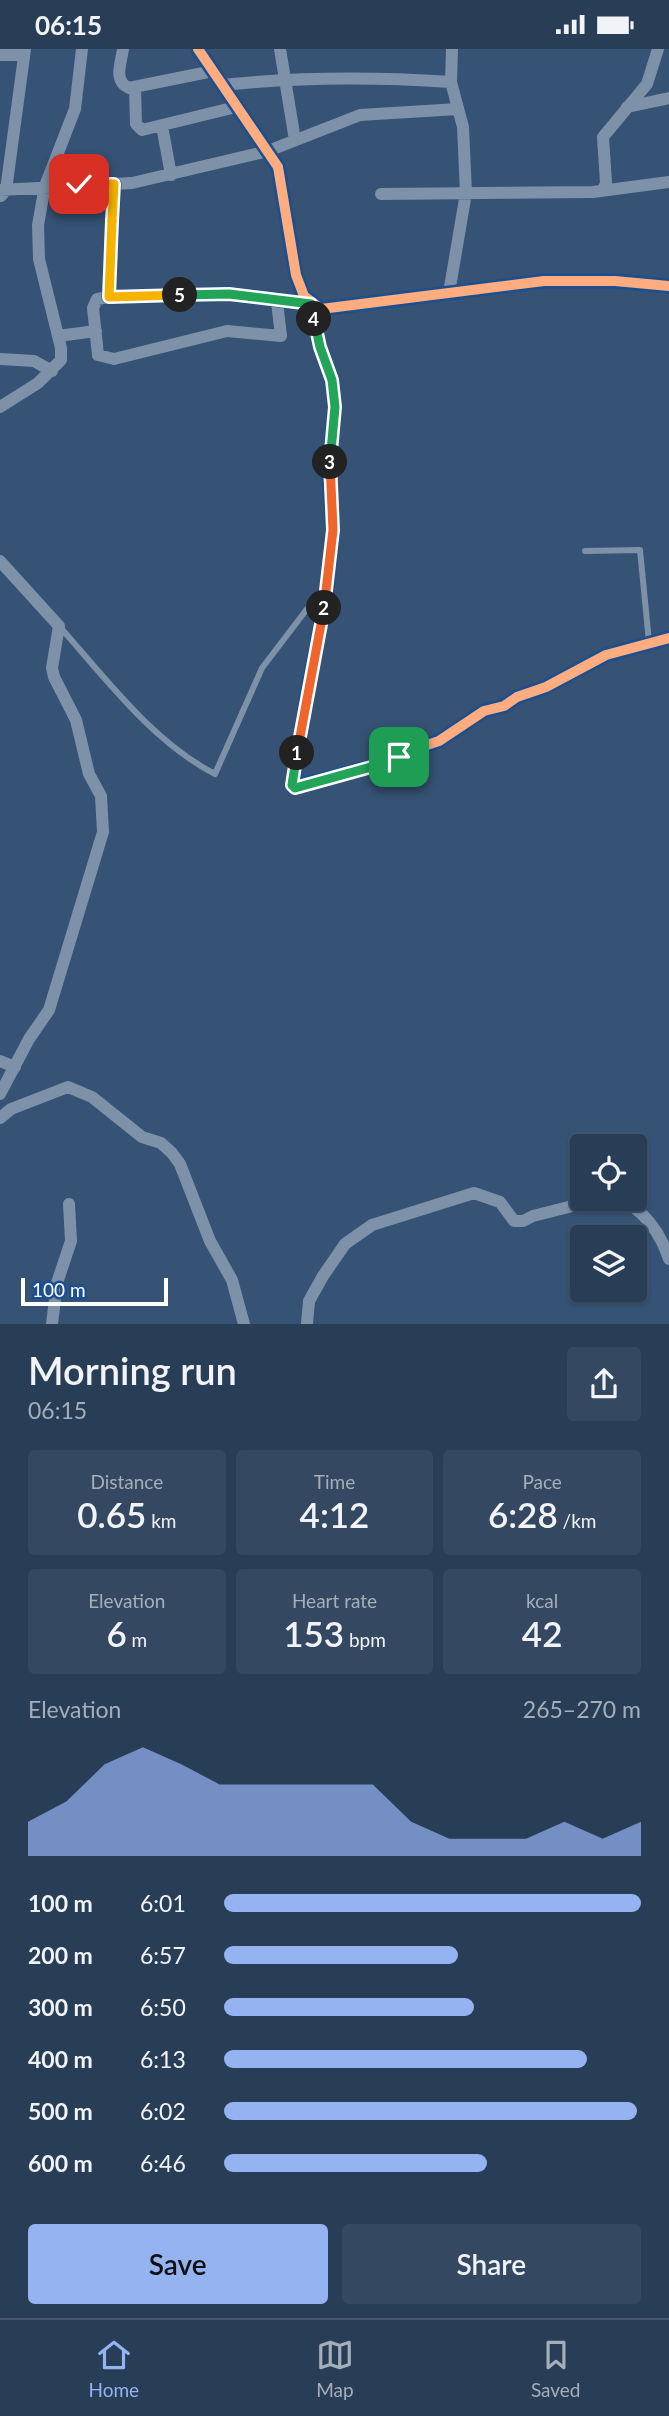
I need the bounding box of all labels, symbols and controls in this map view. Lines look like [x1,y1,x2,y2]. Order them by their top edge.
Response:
text: 06:15 [35,9,102,41]
pin [49,154,109,214]
icon: check [60,165,98,203]
pin: 5 [162,278,198,313]
text: 5 [174,283,185,306]
pin: 4 [296,301,332,337]
text: 4 [308,307,319,330]
pin: 3 [312,445,348,479]
text: 3 [324,450,335,473]
pin: 2 [306,591,342,625]
text: 2 [318,596,329,619]
pin [369,727,429,787]
pin: 1 [280,735,314,771]
icon: arrive [380,738,418,776]
text: 1 [291,741,302,764]
map controls [570,1134,647,1302]
button: locate [570,1134,647,1211]
button: layers [570,1225,647,1302]
scale bar [21,1275,168,1307]
text: 100 m [32,1278,86,1301]
text: Morning run [28,1347,237,1393]
button: share [567,1347,641,1421]
text: 06:15 [28,1396,87,1424]
text: Distance [90,1470,163,1493]
text: Time [314,1470,355,1493]
text: Pace [522,1470,562,1493]
text: 0.65 [77,1493,146,1535]
text: 4:12 [300,1493,369,1535]
text: 6:28 [488,1493,558,1535]
text: km [146,1509,177,1532]
text: /km [558,1509,596,1532]
text: Elevation [88,1589,165,1612]
text: Heart rate [292,1589,377,1612]
text: kcal [526,1589,558,1612]
text: 6 [106,1612,127,1654]
text: 153 [283,1612,344,1654]
text: 42 [522,1612,562,1654]
text: m [127,1628,147,1651]
text: bpm [344,1628,386,1651]
text: Elevation [28,1695,121,1723]
text: 265–270 m [523,1695,641,1723]
text: 100 m [28,1889,93,1917]
text: 6:01 [140,1889,186,1917]
text: 200 m [28,1941,93,1969]
text: 6:57 [140,1941,186,1969]
text: 300 m [28,1993,93,2021]
text: 6:50 [140,1993,186,2021]
text: 400 m [28,2045,93,2073]
text: 6:13 [140,2045,186,2073]
text: 500 m [28,2097,93,2125]
text: 6:02 [140,2097,186,2125]
text: 600 m [28,2149,93,2177]
text: 6:46 [140,2149,186,2177]
button: Save [28,2224,328,2304]
button: Share [342,2224,641,2304]
tab: Home [88,2336,139,2401]
tab: Map [316,2336,354,2401]
tab: Saved [531,2336,581,2401]

